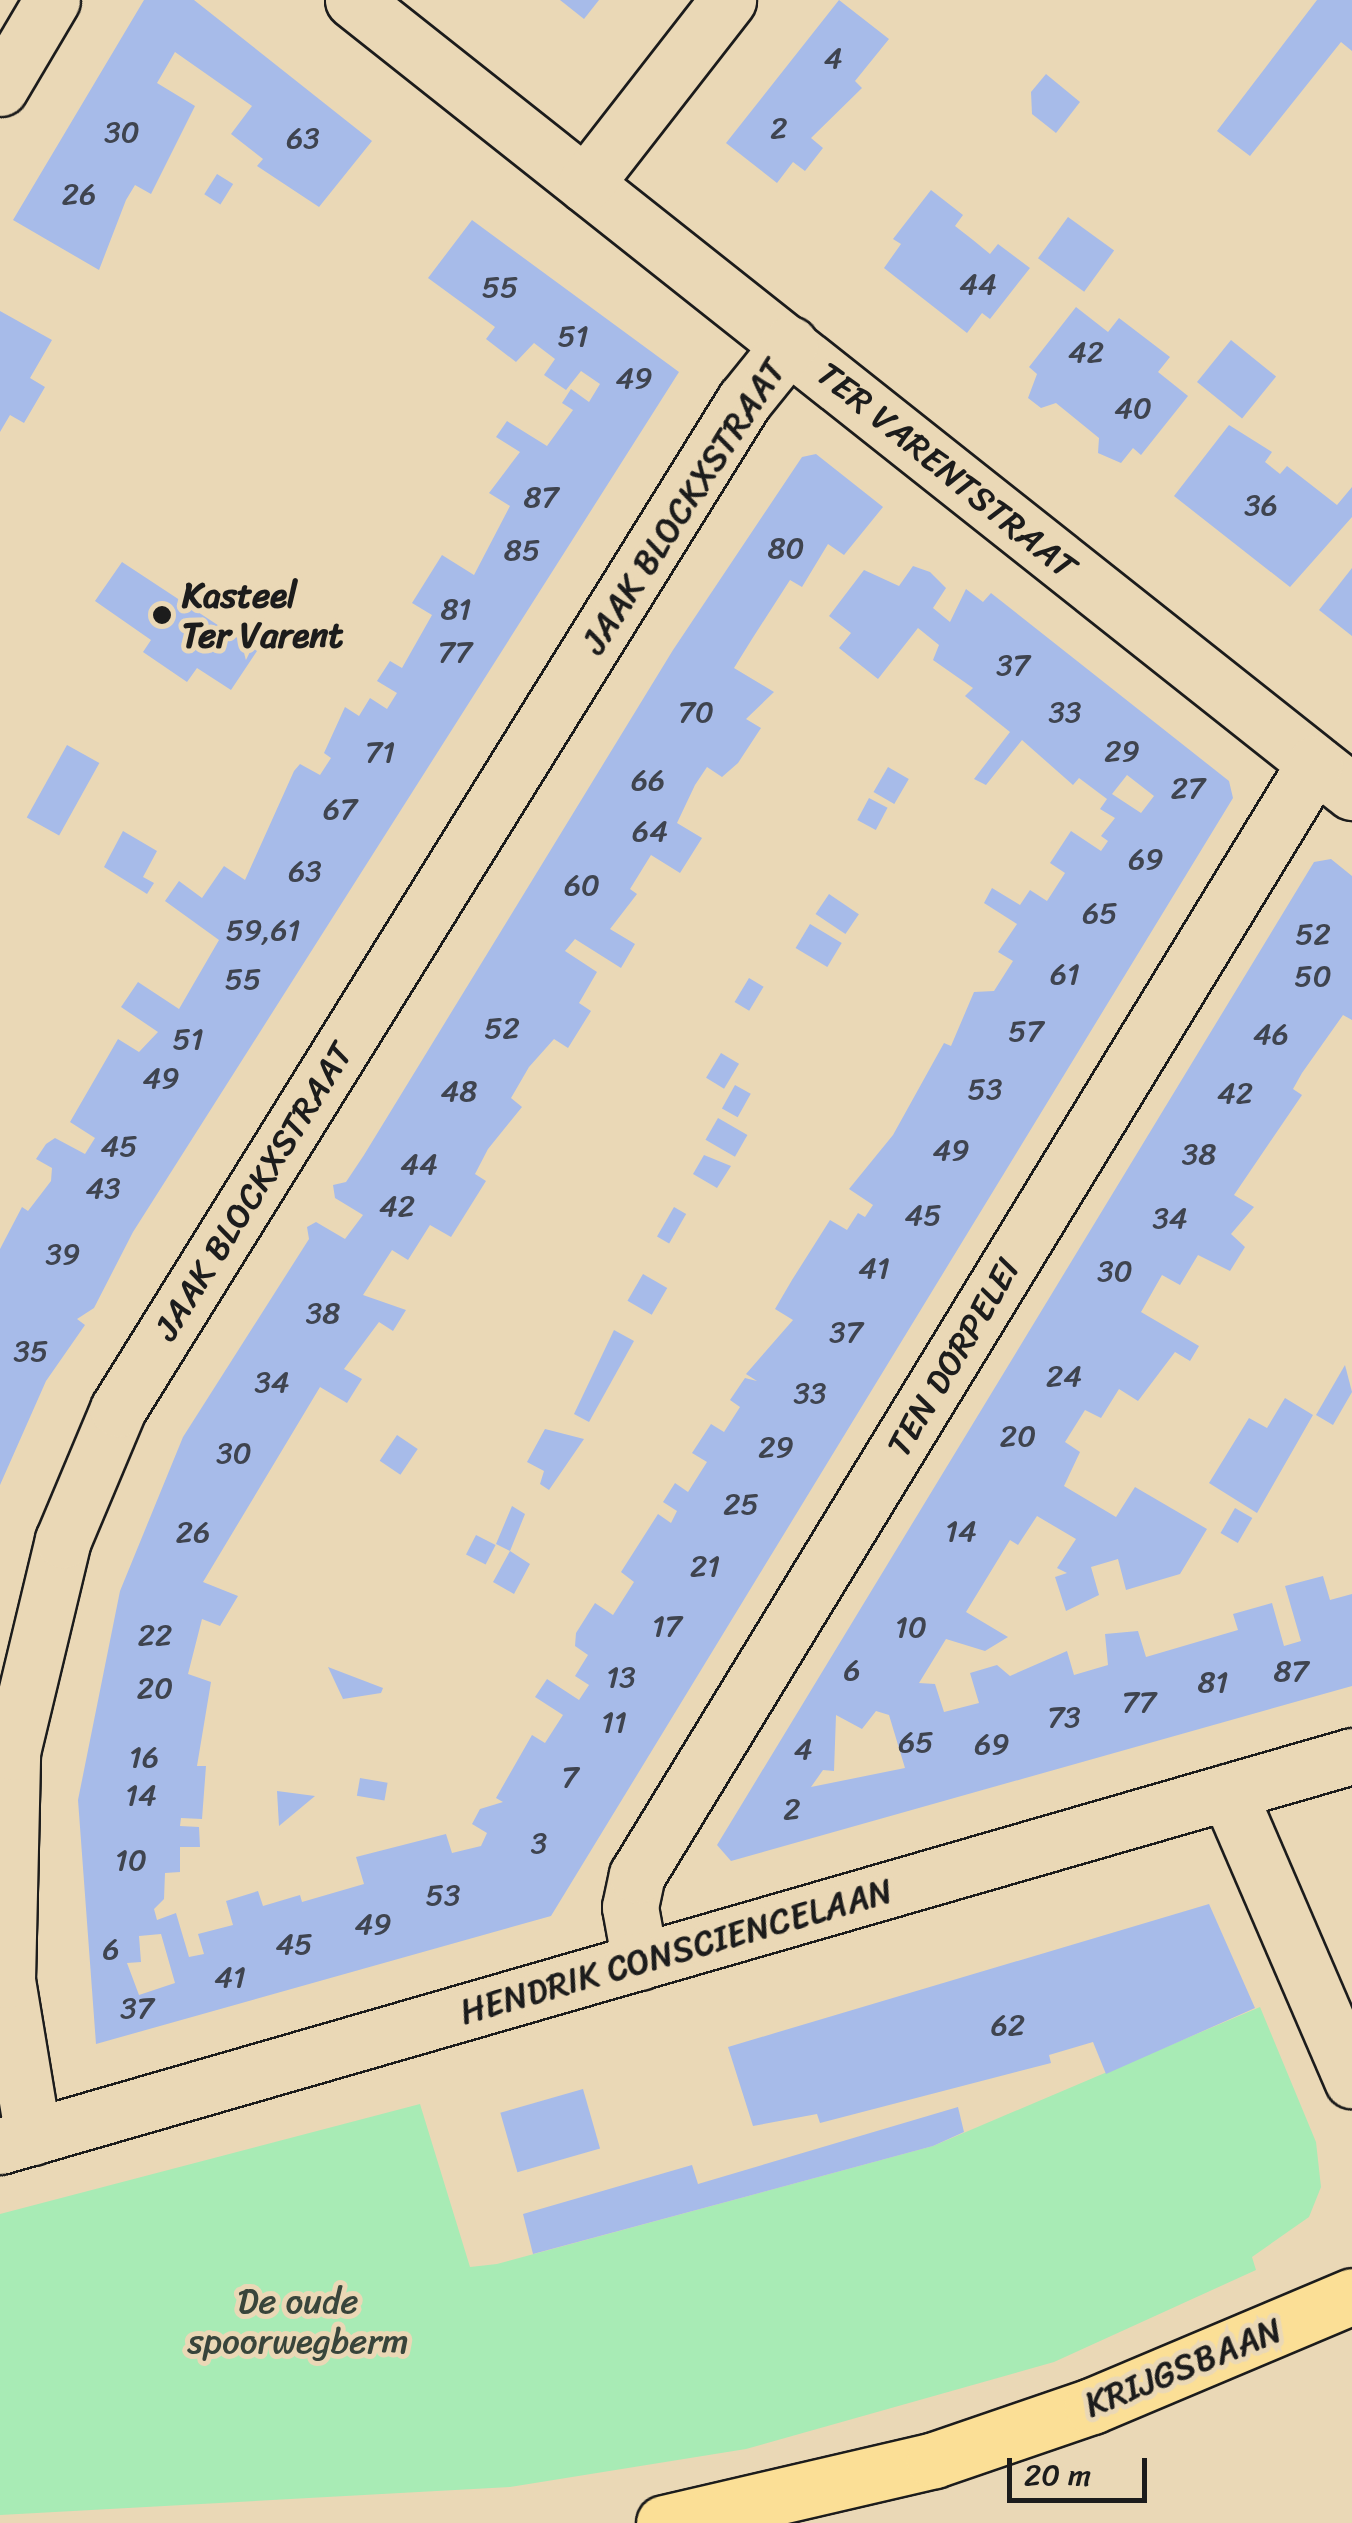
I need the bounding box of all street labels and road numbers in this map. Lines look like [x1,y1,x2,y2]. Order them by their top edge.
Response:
street label: JAAK BLOCKXSTRAAT [573,353,793,659]
street label: TER VARENTSTRAAT [810,354,1084,586]
street label: JAAK BLOCKXSTRAAT [145,1036,361,1346]
street label: TEN DORPELEI [877,1249,1029,1465]
street label: HENDRIK CONSCIENCELAAN [457,1870,895,2032]
street label: KRIJGSBAAN [1078,2308,1288,2426]

